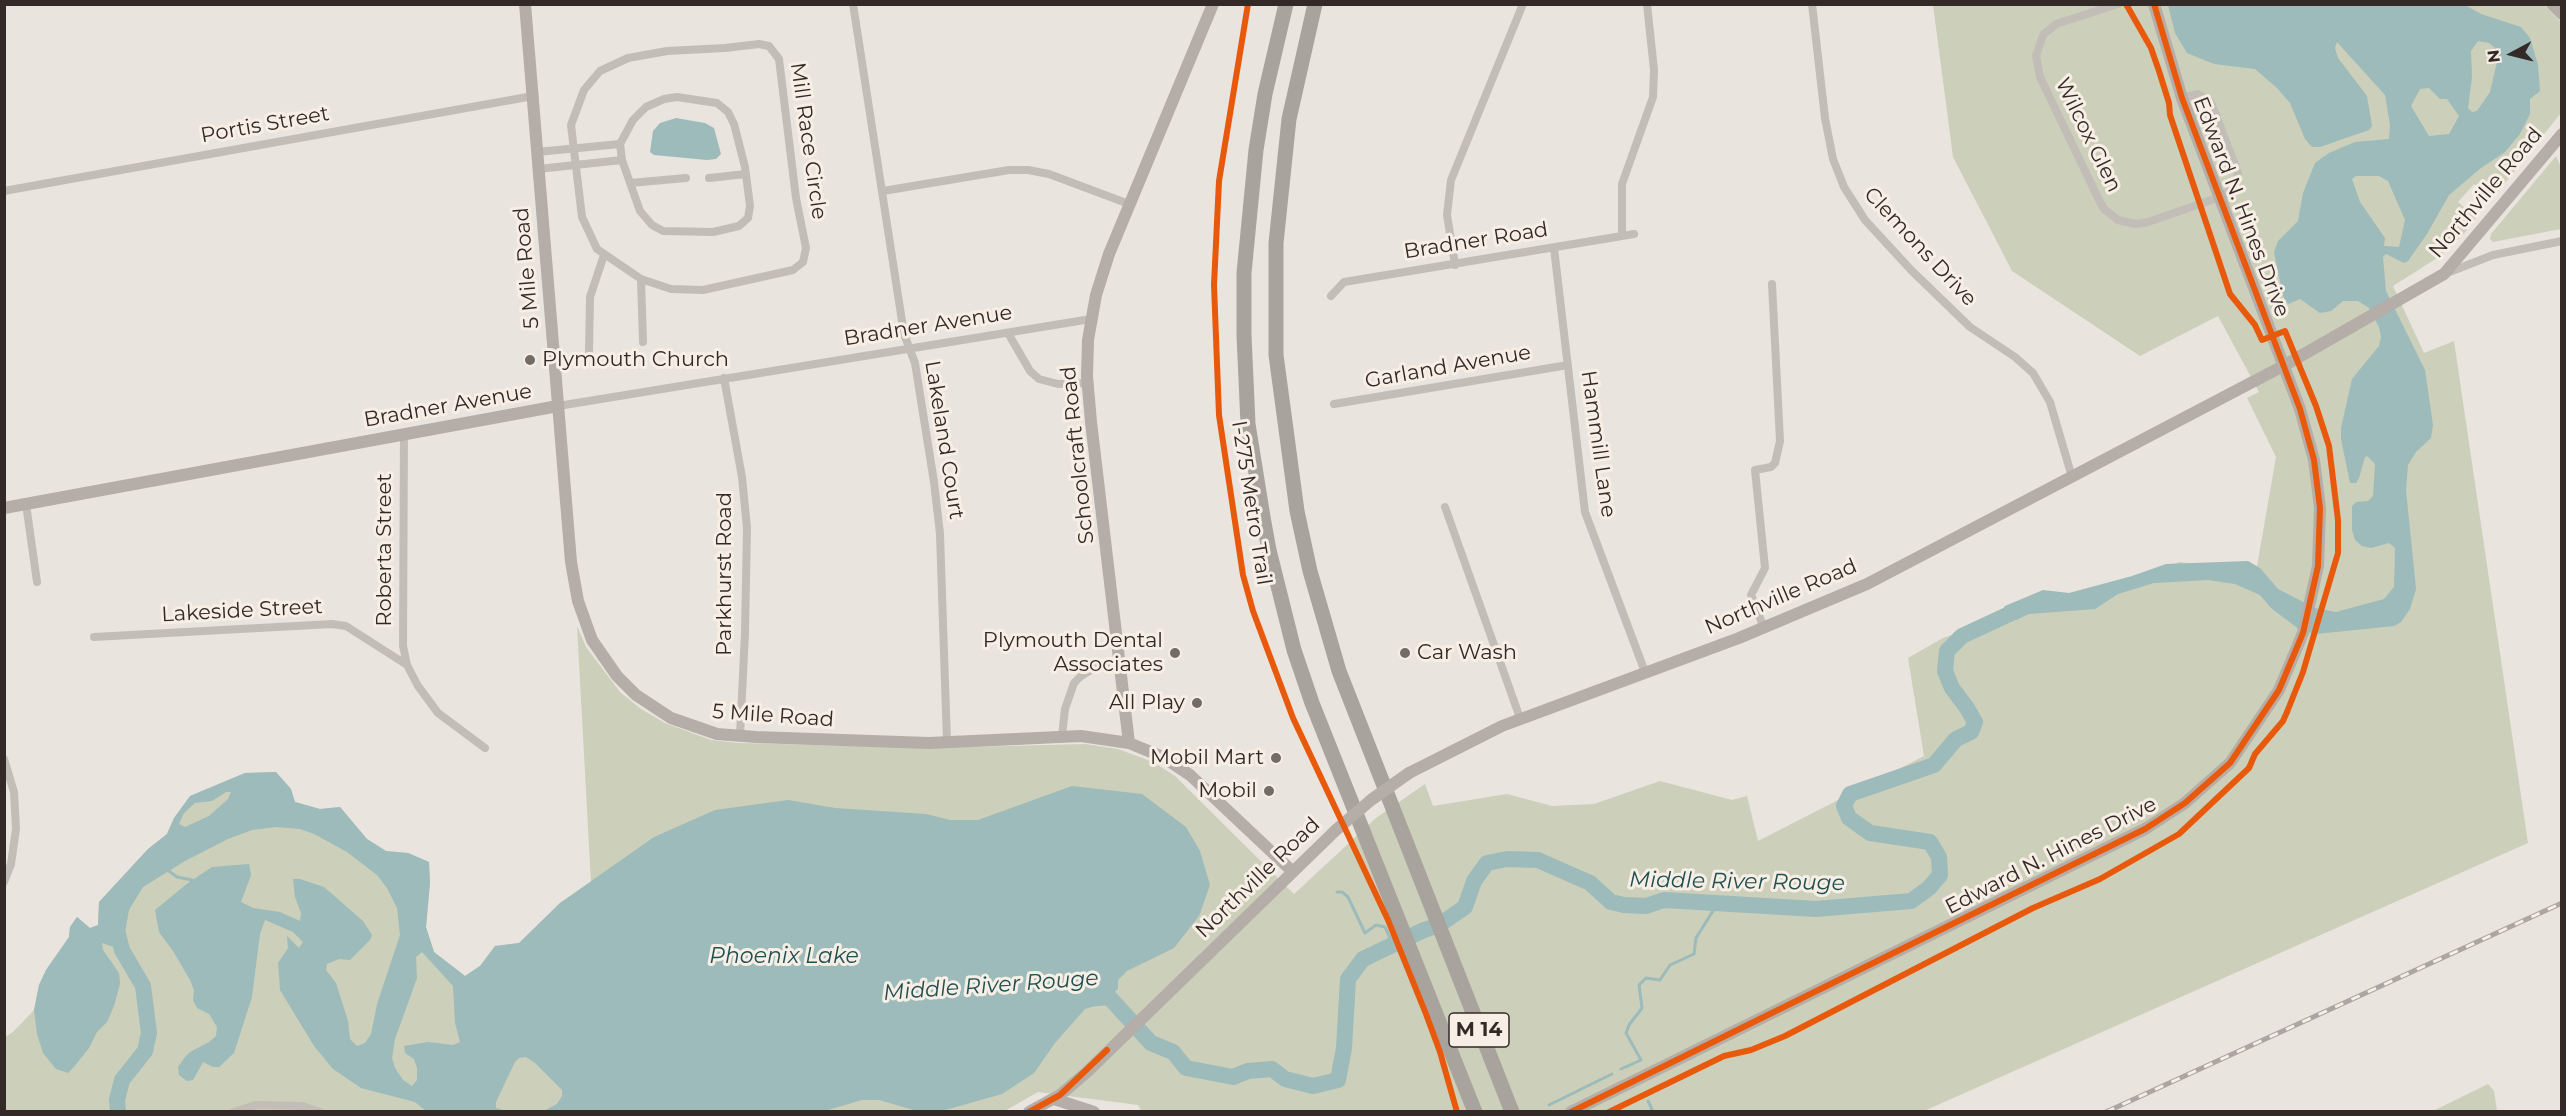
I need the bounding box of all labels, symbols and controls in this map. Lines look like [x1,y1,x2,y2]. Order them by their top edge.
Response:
north arrow [2482,24,2542,84]
text: N [2483,49,2504,64]
street label: Mill Race Circle [784,61,832,221]
street label: Wilcox Glen [2049,74,2127,196]
street label: Edward N. Hines Drive [2187,93,2295,321]
street label: Portis Street [199,101,331,149]
street label: Northville Road [2424,123,2548,263]
street label: Clemons Drive [1858,182,1982,312]
street label: 5 Mile Road [509,206,545,330]
street label: Bradner Road [1402,217,1550,265]
street label: Bradner Avenue [842,300,1014,352]
street label: Garland Avenue [1363,340,1533,394]
place label: Plymouth Church [542,347,729,373]
marker: Plymouth Church [523,353,537,367]
street label: Lakeland Court [919,359,969,521]
street label: Schoolcraft Road [1056,365,1100,545]
street label: Hammill Lane [1575,369,1621,519]
street label: Bradner Avenue [362,379,534,433]
street label: I-275 Metro Trail [1226,419,1276,587]
street label: Roberta Street [372,473,398,627]
street label: Parkhurst Road [712,492,738,656]
street label: Northville Road [1701,554,1861,640]
street label: Lakeside Street [161,594,323,628]
place label: Plymouth Dental Associates [983,628,1163,678]
place label: Car Wash [1417,640,1517,666]
marker: Plymouth Dental Associates [1168,646,1182,660]
marker: Car Wash [1398,646,1412,660]
place label: All Play [1109,690,1185,716]
marker: All Play [1190,696,1204,710]
street label: 5 Mile Road [711,699,835,733]
place label: Mobil Mart [1150,745,1264,771]
marker: Mobil Mart [1269,751,1283,765]
place label: Mobil [1198,778,1257,804]
marker: Mobil [1262,784,1276,798]
street label: Edward N. Hines Drive [1941,792,2161,920]
street label: Northville Road [1191,812,1325,944]
water label: Middle River Rouge [1629,867,1845,897]
water label: Phoenix Lake [709,944,859,970]
water label: Middle River Rouge [882,965,1100,1007]
road number: M 14 [1449,1013,1509,1047]

